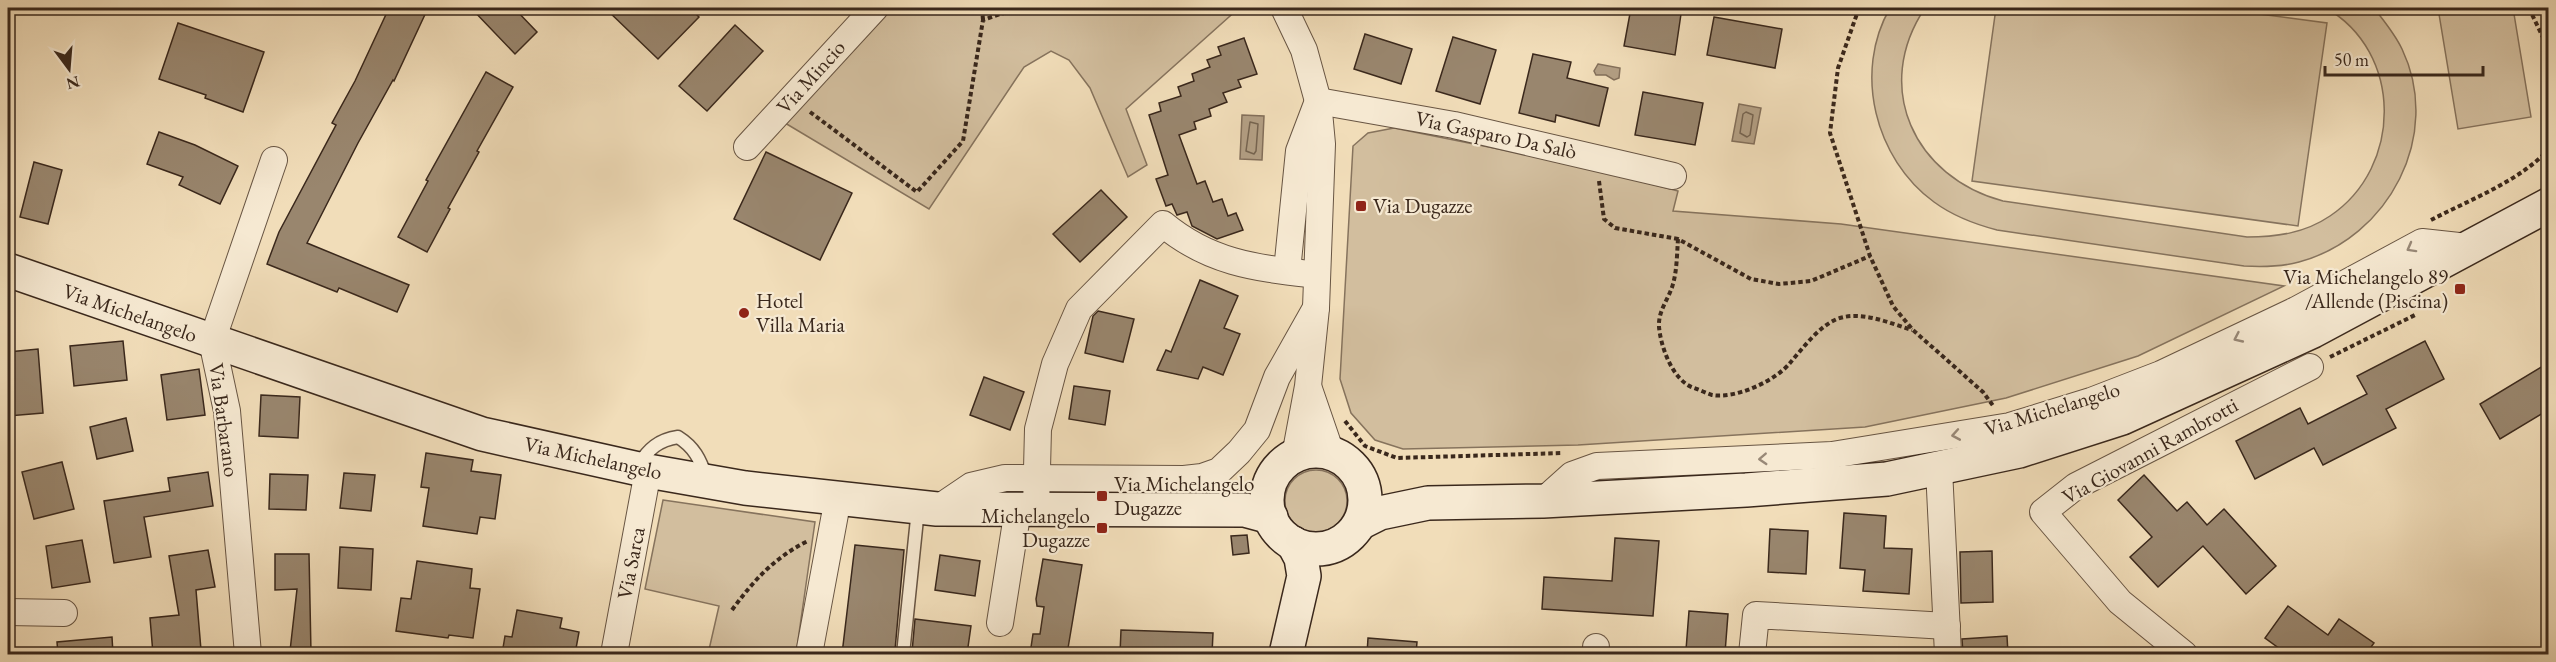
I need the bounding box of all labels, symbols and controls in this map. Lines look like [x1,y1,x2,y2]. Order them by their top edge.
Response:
street label: Via Mincio [770,34,851,119]
north arrow [39,39,99,99]
scale bar [2325,39,2482,77]
text: 50 m [2334,48,2369,71]
text: N [64,71,82,95]
street label: Via Gasparo Da Salò [1413,104,1579,165]
place label: Via Dugazze [1373,192,1472,219]
marker: Via Dugazze [1354,199,1368,213]
one-way arrow [2407,241,2418,252]
place label: Via Michelangelo 89 /Allende (Piscina) [2283,263,2448,314]
street label: Via Michelangelo [59,277,201,348]
marker: Via Michelangelo 89 /Allende (Piscina) [2453,282,2467,296]
place label: Hotel Villa Maria [756,287,846,338]
marker: Hotel Villa Maria [737,306,751,320]
one-way arrow [2234,330,2245,342]
street label: Via Barbarano [203,361,246,479]
street label: Via Michelangelo [1981,375,2123,442]
street label: Via Giovanni Rambrotti [2057,391,2242,510]
one-way arrow [1952,428,1962,441]
street label: Via Michelangelo [522,430,665,485]
one-way arrow [1758,453,1767,466]
place label: Via Michelangelo Dugazze [1114,470,1254,521]
marker: Via Michelangelo Dugazze [1095,489,1109,503]
place label: Michelangelo Dugazze [981,502,1090,553]
marker: Michelangelo Dugazze [1095,521,1109,535]
street label: Via Sarca [610,524,651,601]

